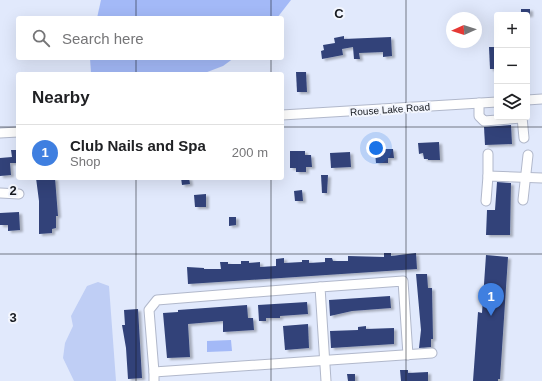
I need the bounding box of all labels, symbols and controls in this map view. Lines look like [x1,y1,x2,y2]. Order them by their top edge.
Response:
text: C [334,6,344,21]
north arrow [446,12,482,48]
map controls [494,12,530,120]
button: + [494,12,530,48]
search box [16,16,284,60]
icon: search [30,27,52,49]
text: Search here [62,30,144,47]
button: − [494,48,530,84]
button: layers [494,84,530,120]
text: Nearby [32,88,90,107]
street label: Rouse Lake Road [350,101,430,118]
text: Club Nails and Spa [70,137,206,154]
your location [366,138,386,158]
text: 1 [41,145,49,160]
text: 200 m [232,145,268,160]
text: Shop [70,154,100,169]
text: 2 [9,183,17,198]
pin: 1 [478,283,504,316]
text: 3 [9,310,17,325]

